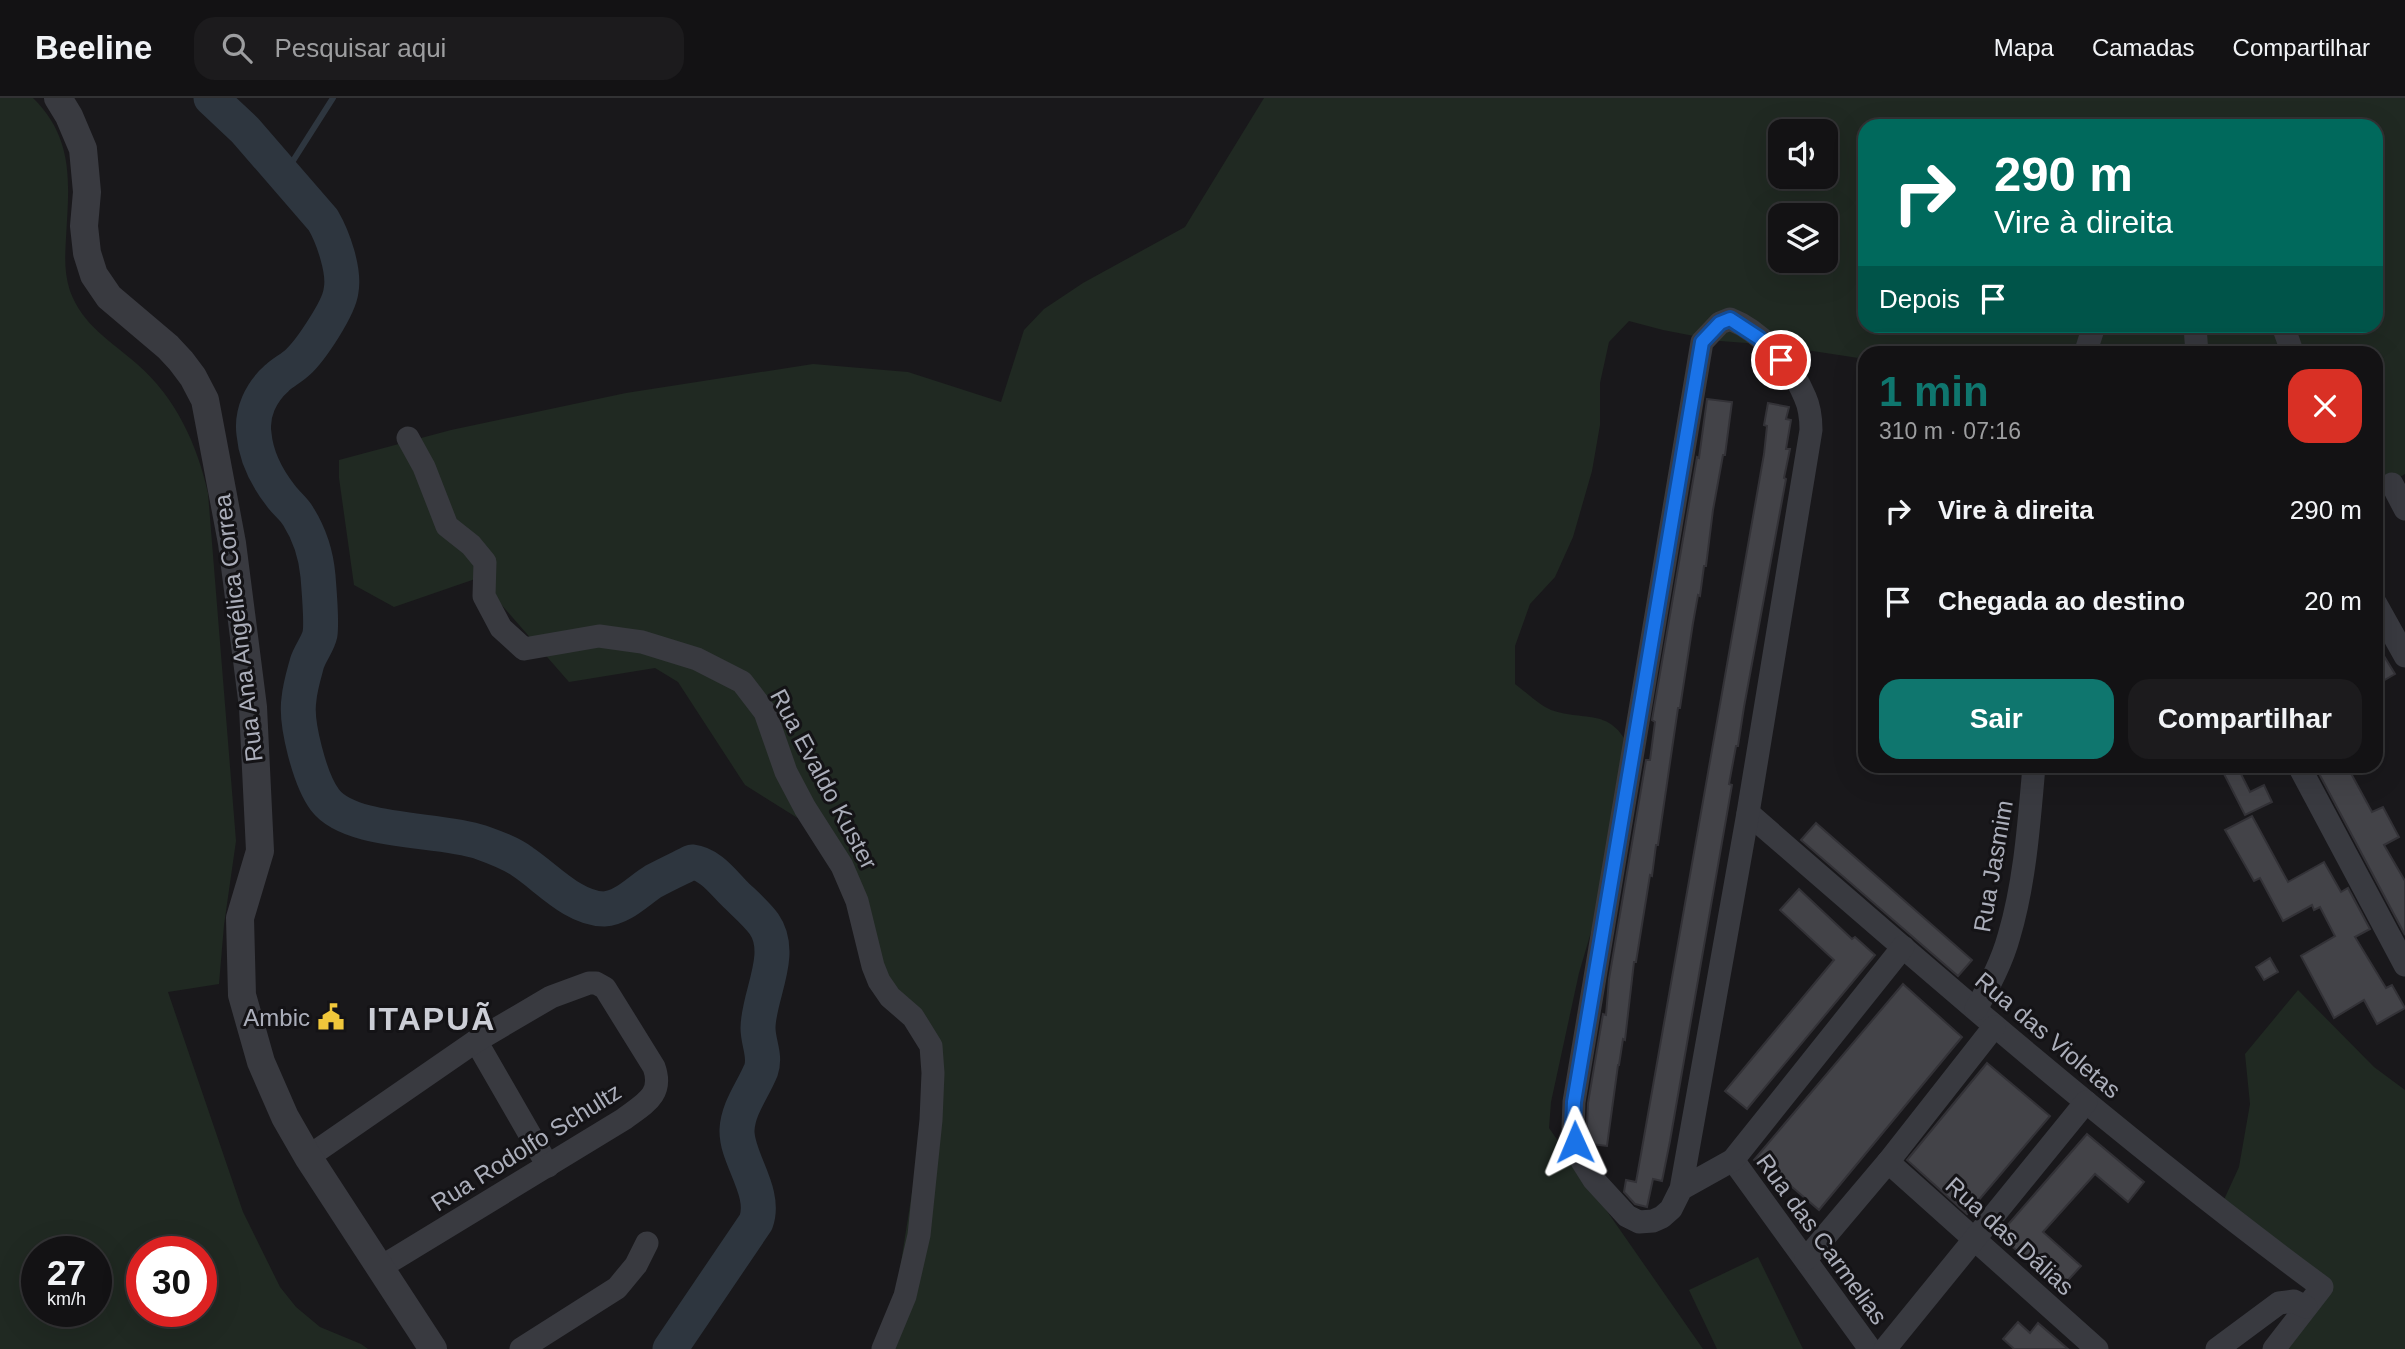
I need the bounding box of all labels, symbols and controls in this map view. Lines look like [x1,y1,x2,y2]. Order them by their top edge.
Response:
search box [194,17,684,80]
text: Beeline [35,29,152,66]
icon: search [218,29,256,67]
text: Pesquisar aqui [274,33,446,63]
text: Mapa [1994,34,2054,61]
text: Camadas [2092,34,2195,61]
text: Compartilhar [2233,34,2370,61]
map controls [1768,119,1838,273]
button: sound [1768,119,1838,189]
icon: right [1879,147,1970,238]
text: 290 m [1994,147,2133,201]
button: layers [1768,203,1838,273]
text: Vire à direita [1994,204,2173,240]
icon: arrive [1974,280,2012,318]
text: Depois [1879,284,1960,314]
pin [1751,330,1811,390]
icon: arrive [1762,341,1800,379]
text: 1 min [1879,368,1989,415]
button: close [2288,369,2362,443]
text: 310 m · 07:16 [1879,418,2021,444]
street label: Rua Ana Angélica Correa [208,492,268,763]
icon: right [1879,492,1917,530]
text: Vire à direita [1938,495,2094,525]
text: 290 m [2290,495,2362,525]
icon: arrive [1879,583,1917,621]
text: Chegada ao destino [1938,586,2185,616]
text: 20 m [2304,586,2362,616]
button: Sair [1879,679,2114,759]
button: Compartilhar [2128,679,2362,759]
street label: Rua Evaldo Kuster [765,684,883,874]
street label: Rua Jasmim [1968,798,2018,934]
street label: Rua das Violetas [1970,966,2126,1104]
district label: ITAPUÃ [368,1001,496,1037]
public building icon: Ambic [316,1002,346,1032]
place label: Ambic [243,1004,310,1031]
street label: Rua Rodolfo Schultz [426,1078,626,1216]
position arrow [1538,1105,1612,1179]
street label: Rua das Carmelias [1751,1149,1893,1329]
street label: Rua das Dálias [1940,1172,2080,1300]
speed limit sign: 30 [126,1236,217,1327]
text: 27 [47,1253,86,1292]
text: km/h [47,1289,86,1309]

